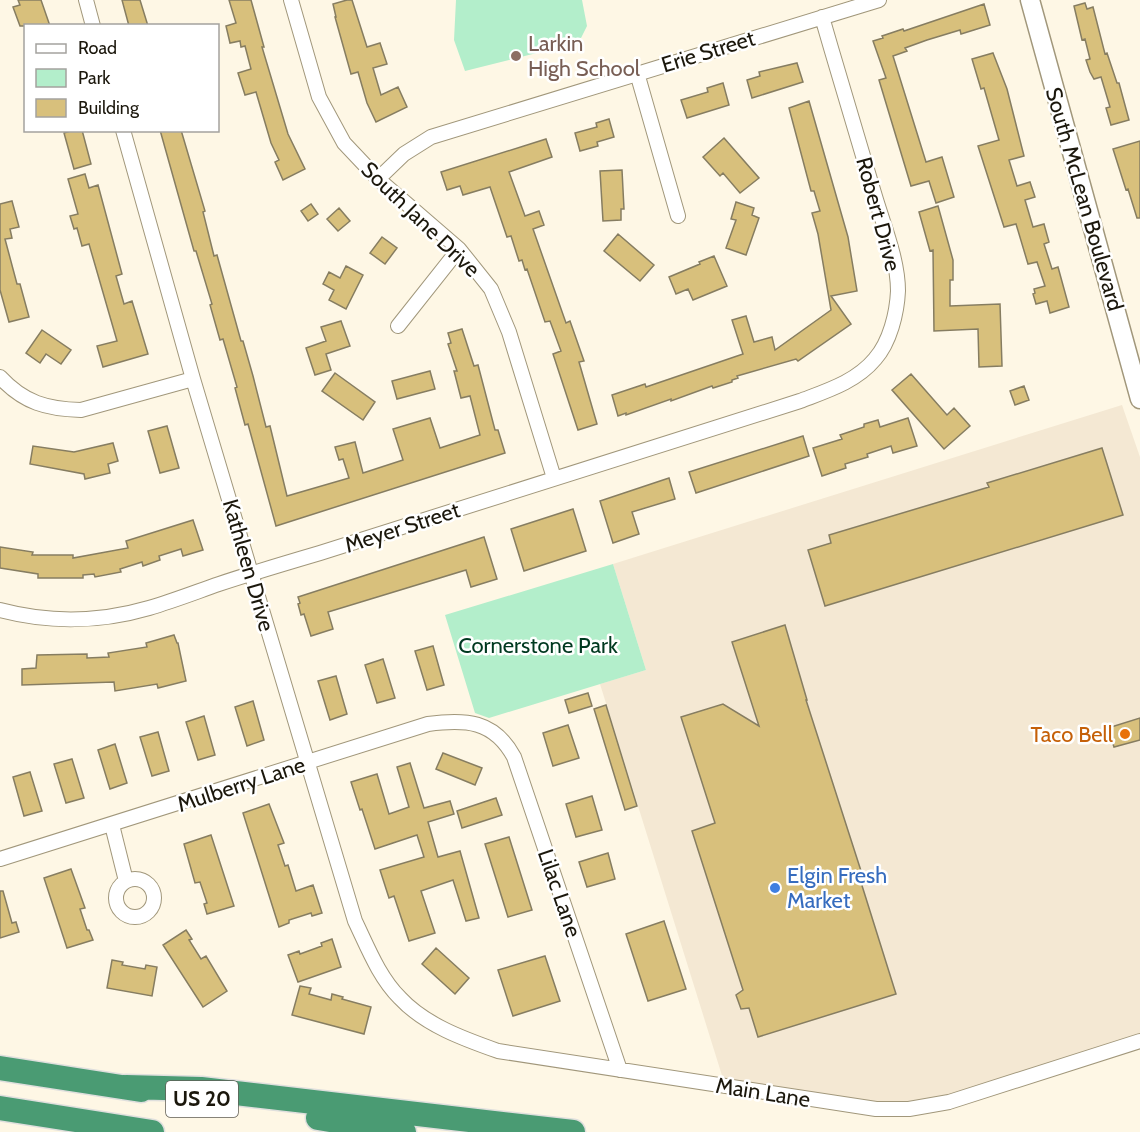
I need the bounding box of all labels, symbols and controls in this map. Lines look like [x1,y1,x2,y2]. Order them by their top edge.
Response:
legend [24,24,219,132]
street label: Erie Street [658,24,759,78]
place label: Larkin High School [528,30,641,82]
text: Road [78,37,117,59]
marker: Larkin High School [509,49,523,63]
text: Park [78,67,111,89]
street label: South McLean Boulevard [1040,84,1129,314]
text: Building [78,97,140,119]
street label: Robert Drive [850,154,907,274]
street label: South Jane Drive [356,156,486,283]
street label: Kathleen Drive [217,496,280,634]
street label: Meyer Street [341,496,464,559]
park label: Cornerstone Park [458,632,618,659]
place label: Taco Bell [1030,721,1114,748]
marker: Taco Bell [1118,727,1132,741]
street label: Mulberry Lane [174,751,309,818]
street label: Lilac Lane [532,845,587,941]
place label: Elgin Fresh Market [787,862,887,914]
marker: Elgin Fresh Market [768,881,782,895]
street label: Main Lane [714,1072,812,1113]
road number: US 20 [166,1081,238,1117]

